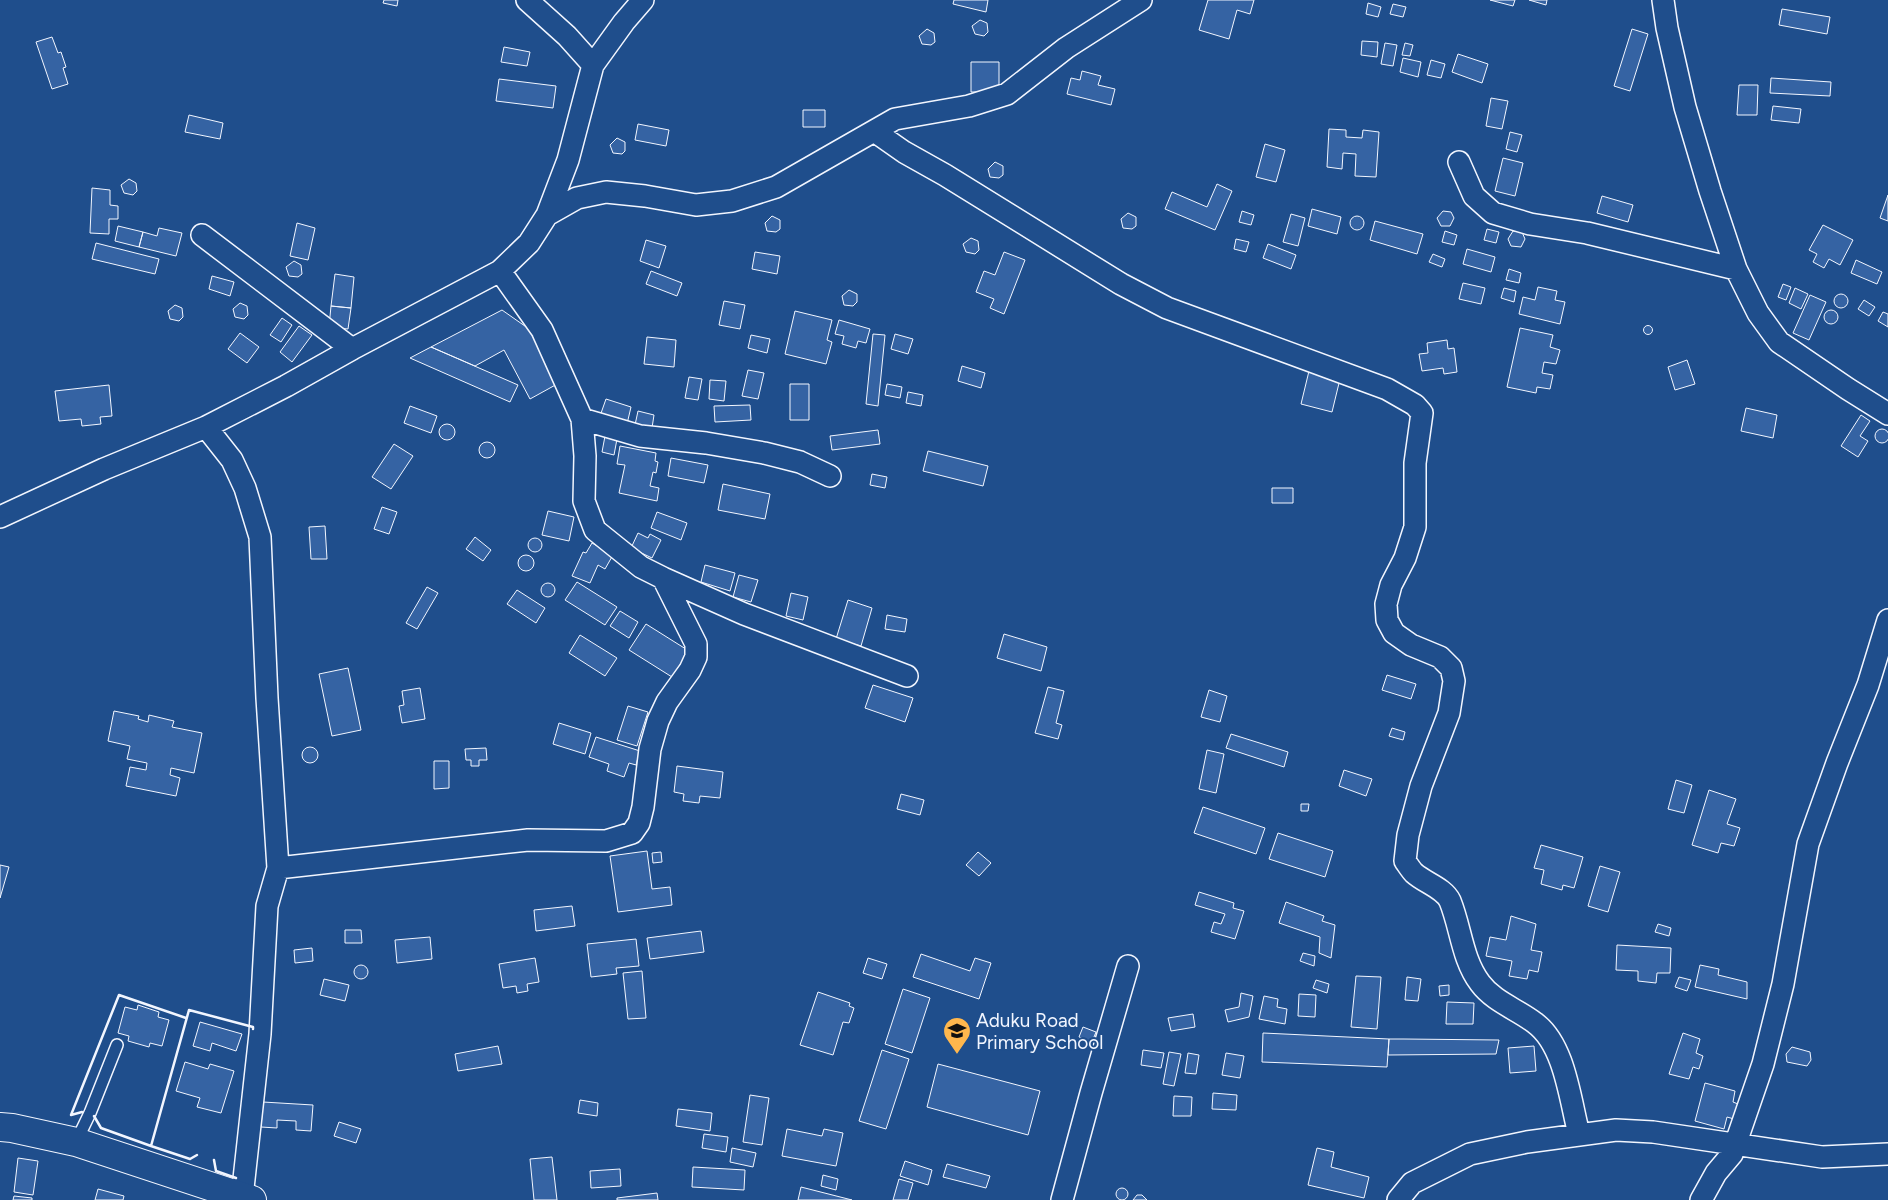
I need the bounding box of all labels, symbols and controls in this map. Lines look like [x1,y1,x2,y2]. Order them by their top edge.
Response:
place label: Aduku Road Primary School [976,1009,1104,1054]
school or university icon: Aduku Road Primary School [942,1016,972,1055]

